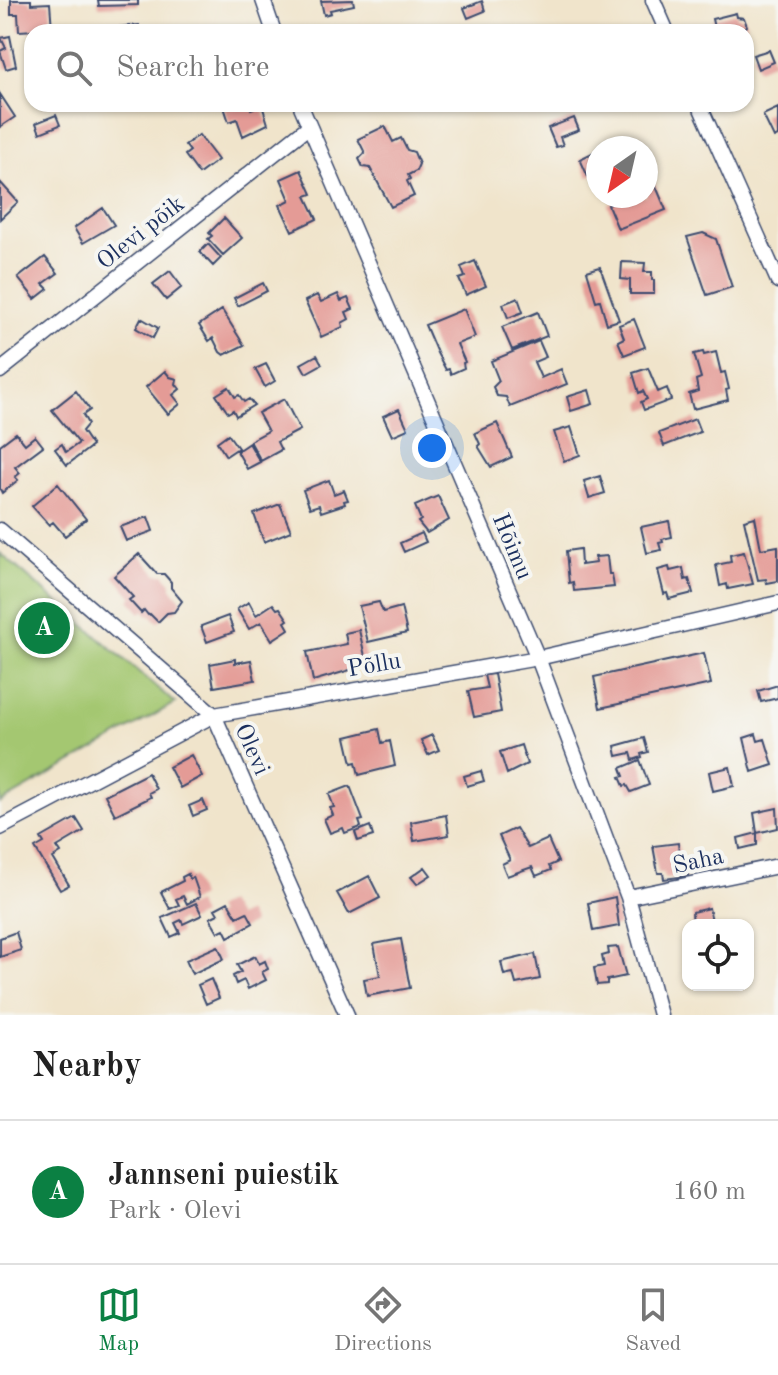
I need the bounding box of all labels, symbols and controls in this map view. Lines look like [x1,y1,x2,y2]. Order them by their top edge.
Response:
search box [24,24,754,112]
icon: search [52,46,96,90]
text: Search here [116,53,270,83]
north arrow [586,136,658,208]
street label: Olevi põik [93,192,189,275]
your location [412,428,452,468]
street label: Hõimu [487,510,536,583]
pin: A [18,598,70,658]
street label: Põllu [346,649,403,682]
street label: Olevi [229,720,273,779]
street label: Saha [671,845,726,879]
map controls [682,919,754,991]
button: locate [682,919,754,991]
text: Nearby [32,1050,142,1084]
text: Jannseni puiestik [108,1161,339,1191]
text: A [48,1179,68,1205]
text: 160 m [673,1179,746,1205]
text: Park · Olevi [108,1198,241,1224]
tab: Map [97,1283,141,1358]
tab: Directions [334,1283,432,1358]
tab: Saved [625,1283,681,1358]

